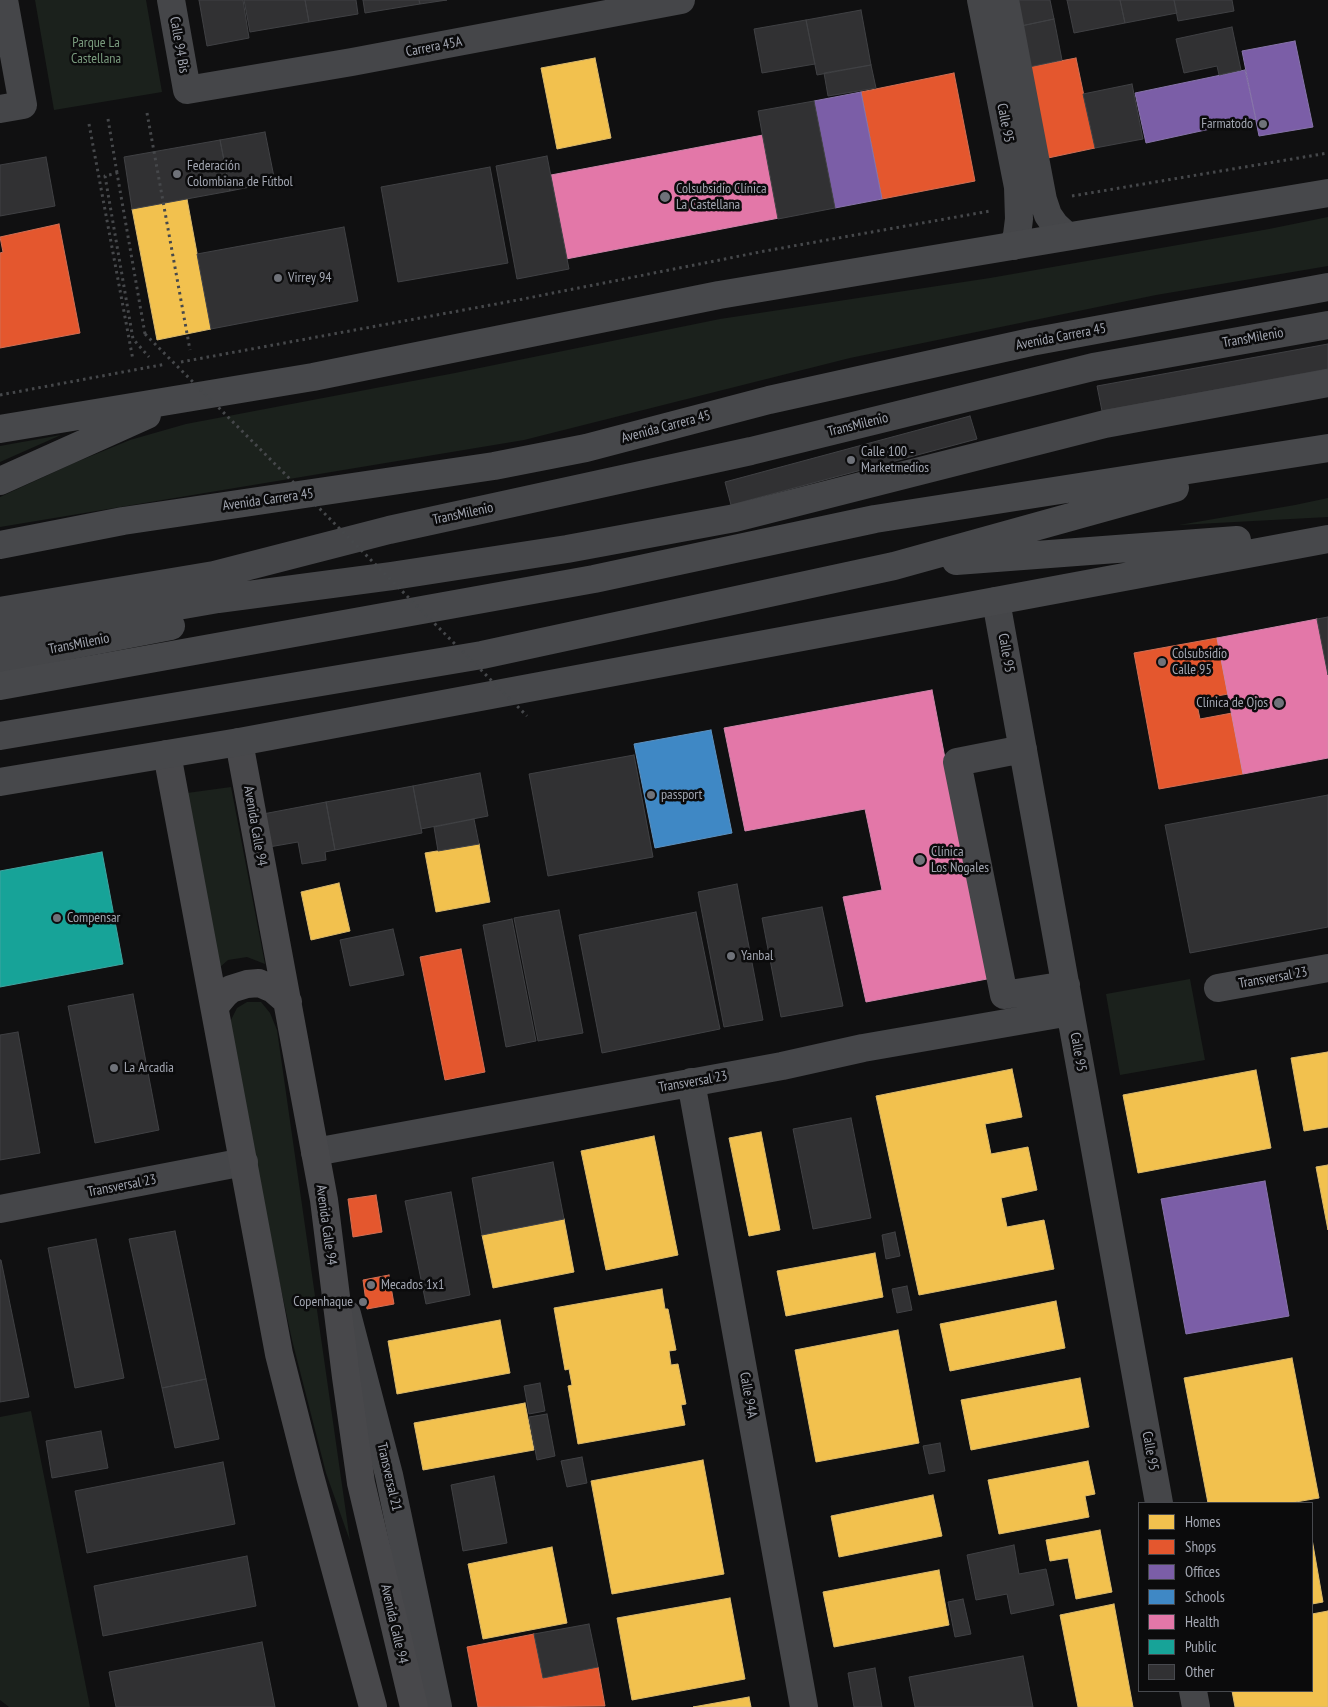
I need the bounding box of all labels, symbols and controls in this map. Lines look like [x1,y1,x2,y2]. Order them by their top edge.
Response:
street label: Calle 94 Bis [166,15,192,75]
street label: Carrera 45A [404,33,464,61]
park label: Parque La Castellana [71,35,121,68]
street label: Calle 95 [993,102,1017,144]
place label: Farmatodo [1201,116,1253,132]
marker: Farmatodo [1257,118,1269,130]
place label: Federación Colombiana de Fútbol [187,158,293,190]
marker: Federación Colombiana de Fútbol [171,168,183,180]
place label: Colsubsidio Clínica La Castellana [676,181,767,213]
marker: Colsubsidio Clínica La Castellana [658,190,672,204]
place label: Virrey 94 [288,270,332,286]
marker: Virrey 94 [272,272,284,284]
street label: Avenida Carrera 45 [1014,320,1108,354]
street label: TransMilenio [1221,324,1285,352]
street label: Avenida Carrera 45 [620,407,712,447]
street label: TransMilenio [826,409,890,441]
place label: Calle 100 - Marketmedios [861,444,929,477]
marker: Calle 100 - Marketmedios [845,454,857,466]
street label: Avenida Carrera 45 [222,485,314,515]
street label: TransMilenio [431,499,495,529]
street label: TransMilenio [47,630,111,658]
street label: Calle 95 [994,632,1018,674]
place label: Colsubsidio Calle 95 [1172,646,1227,679]
marker: Colsubsidio Calle 95 [1156,656,1168,668]
place label: Clínica de Ojos [1196,695,1268,711]
marker: Clínica de Ojos [1272,696,1286,710]
street label: Avenida Calle 94 [240,785,270,867]
place label: passport [661,787,702,803]
marker: passport [645,789,657,801]
place label: Clínica Los Nogales [931,844,989,876]
marker: Clínica Los Nogales [913,853,927,867]
place label: Compensar [67,910,120,926]
marker: Compensar [51,912,63,924]
place label: Yanbal [741,948,773,964]
marker: Yanbal [725,950,737,962]
street label: Transversal 23 [1237,964,1309,992]
street label: Calle 95 [1066,1031,1090,1073]
place label: La Arcadia [124,1060,174,1076]
marker: La Arcadia [108,1062,120,1074]
street label: Transversal 23 [657,1068,729,1096]
street label: Transversal 23 [86,1171,158,1201]
street label: Avenida Calle 94 [312,1184,340,1266]
place label: Mecados 1x1 [381,1277,444,1293]
marker: Mecados 1x1 [365,1279,377,1291]
place label: Copenhaque [293,1294,353,1310]
marker: Copenhaque [357,1296,369,1308]
street label: Calle 94A [736,1371,760,1419]
street label: Calle 95 [1138,1430,1162,1472]
street label: Transversal 21 [373,1441,405,1513]
legend [1138,1502,1313,1692]
text: Homes [1185,1512,1221,1531]
text: Shops [1185,1537,1216,1556]
text: Offices [1185,1562,1220,1581]
street label: Avenida Calle 94 [377,1583,411,1665]
text: Schools [1185,1587,1225,1606]
text: Health [1185,1612,1219,1631]
text: Public [1185,1637,1216,1656]
text: Other [1185,1662,1214,1681]

